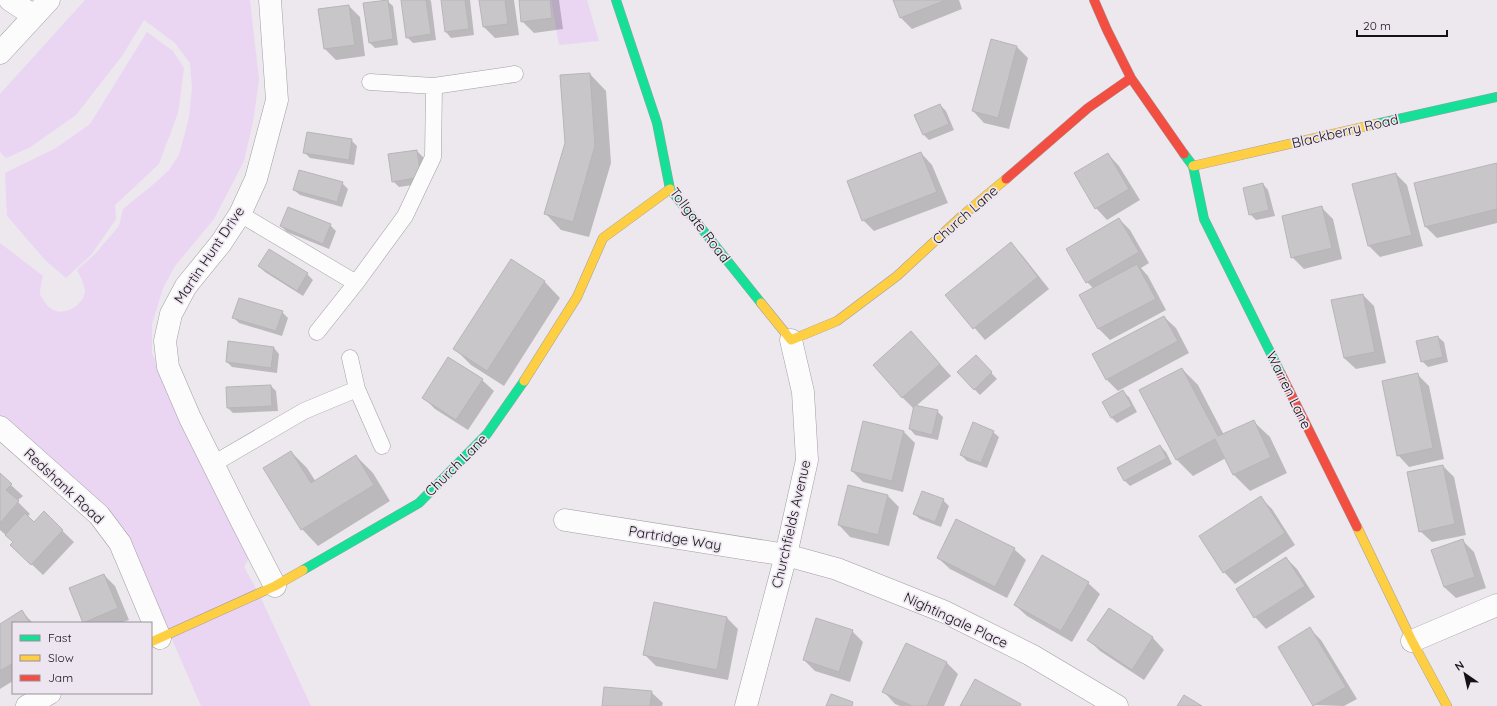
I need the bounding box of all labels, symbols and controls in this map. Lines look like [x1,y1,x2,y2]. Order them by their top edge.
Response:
scale bar [1357,12,1447,38]
text: 20 m [1363,18,1391,33]
street label: Blackberry Road [1290,110,1400,152]
street label: Church Lane [928,182,1002,248]
street label: Tollgate Road [666,184,734,266]
street label: Martin Hunt Drive [170,203,248,307]
street label: Warren Lane [1262,348,1316,432]
street label: Church Lane [421,430,491,500]
street label: Redshank Road [20,444,108,528]
street label: Churchfields Avenue [767,458,815,590]
street label: Partridge Way [627,522,723,554]
street label: Nightingale Place [901,588,1011,652]
legend [12,622,152,694]
text: Fast [48,630,72,645]
text: Slow [48,650,74,665]
north arrow [1445,654,1485,694]
text: N [1452,658,1467,674]
text: Jam [48,670,73,685]

